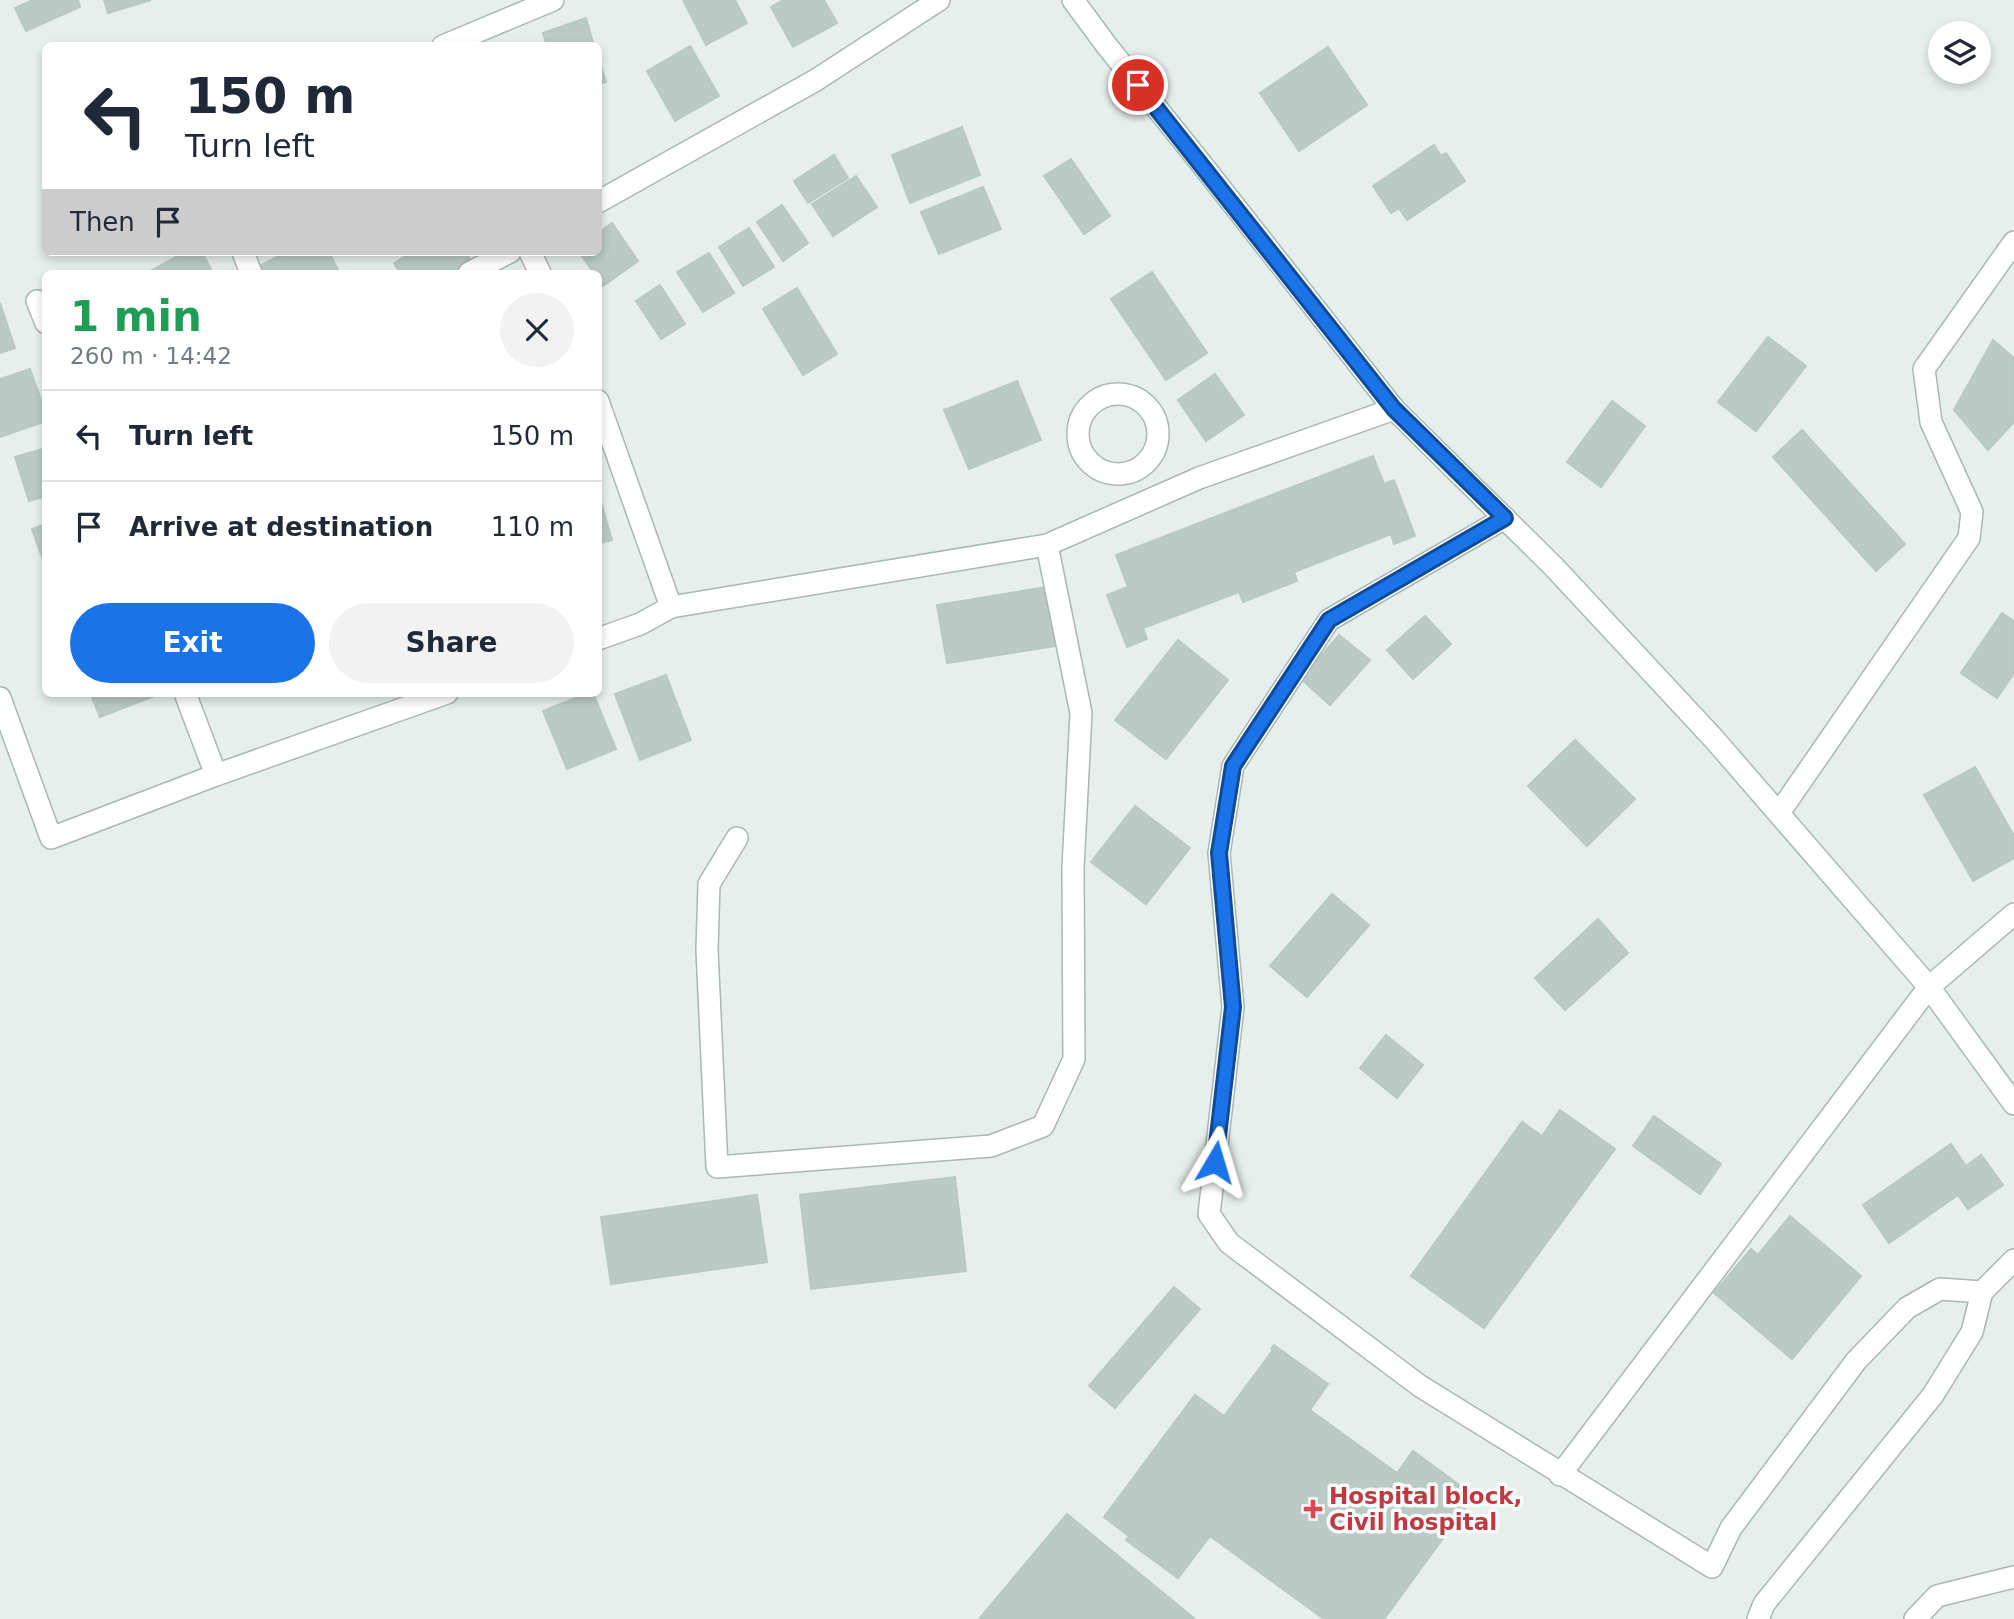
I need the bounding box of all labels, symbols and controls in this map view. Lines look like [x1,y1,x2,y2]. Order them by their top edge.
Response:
map controls [1928,21,1991,84]
button: layers [1928,21,1991,84]
pin [1108,55,1168,115]
icon: arrive [1119,66,1157,104]
text: 150 m [185,68,355,125]
icon: left [70,70,161,161]
text: Turn left [185,127,315,165]
icon: arrive [149,203,187,241]
text: Then [70,207,135,237]
text: 1 min [70,292,202,341]
button: close [500,293,574,367]
text: 260 m · 14:42 [70,343,232,369]
icon: left [70,417,108,455]
text: Turn left [129,421,253,451]
text: 150 m [491,421,574,451]
icon: arrive [70,508,108,546]
text: Arrive at destination [129,512,433,542]
text: 110 m [491,512,574,542]
button: Exit [70,603,315,683]
button: Share [329,603,574,683]
position arrow [1178,1125,1252,1199]
place label: Hospital block, Civil hospital [1329,1483,1522,1535]
marker: Hospital block, Civil hospital [1303,1499,1323,1519]

